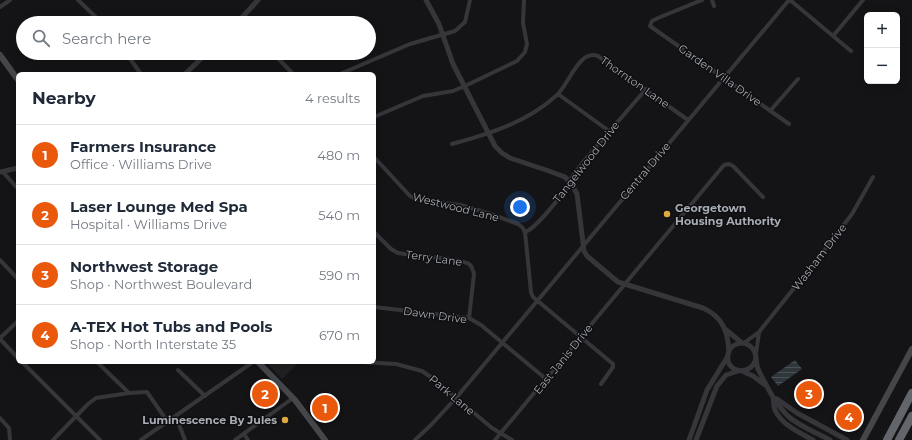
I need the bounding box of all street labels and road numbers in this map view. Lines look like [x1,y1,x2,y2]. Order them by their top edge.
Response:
street label: Garden Villa Drive [676,41,765,109]
street label: Thornton Lane [598,53,672,111]
street label: Tangelwood Drive [550,118,622,206]
street label: Central Drive [617,139,673,203]
street label: Westwood Lane [411,189,501,225]
street label: Washam Drive [789,221,850,293]
street label: Terry Lane [405,247,464,269]
street label: Dawn Drive [402,304,468,326]
street label: East Janis Drive [531,321,596,397]
street label: Park Lane [426,372,478,418]

